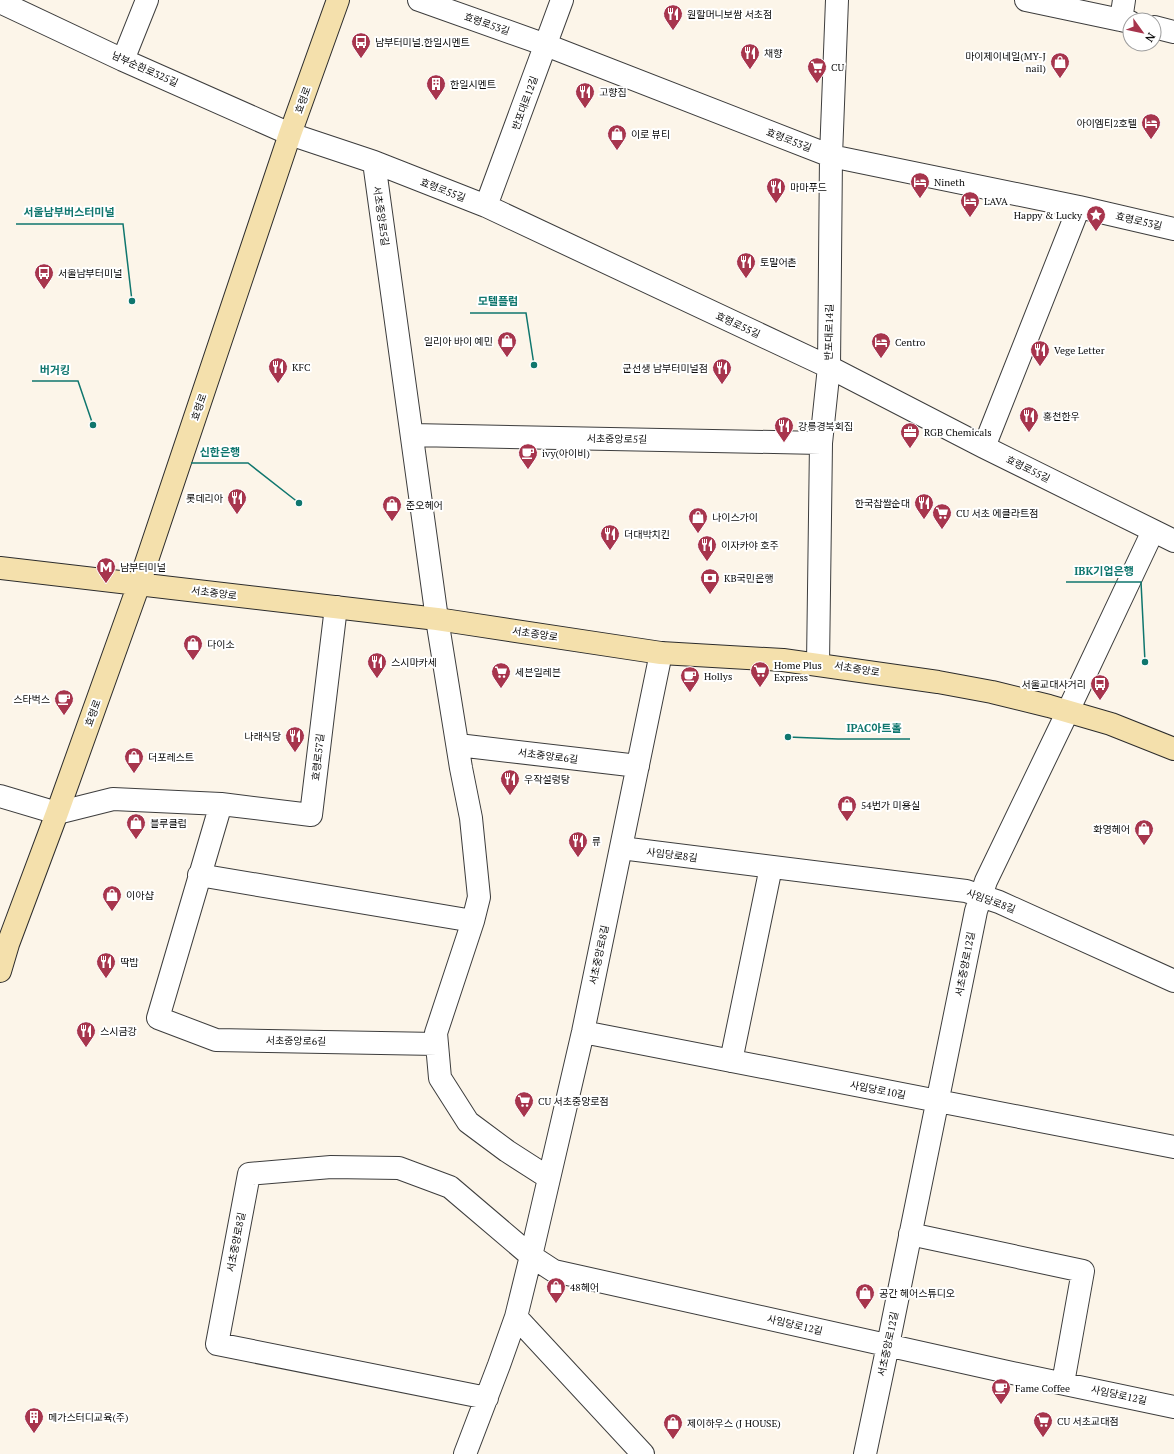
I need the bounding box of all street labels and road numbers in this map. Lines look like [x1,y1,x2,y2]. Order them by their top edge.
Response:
street label: 효령로53길 [462,10,512,38]
street label: 남부순환로325길 [110,49,180,89]
street label: 반포대로12길 [509,74,541,132]
street label: 효령로 [292,85,314,115]
street label: 효령로53길 [765,125,813,155]
street label: 효령로55길 [419,175,467,205]
street label: 서초중앙로5길 [370,185,392,247]
street label: 효령로53길 [1114,209,1164,233]
street label: 반포대로14길 [822,304,836,360]
street label: 효령로55길 [714,309,762,341]
street label: 효령로 [188,392,210,422]
street label: 서초중앙로5길 [587,432,647,446]
street label: 효령로55길 [1004,453,1052,485]
street label: 서초중앙로 [190,584,238,602]
street label: 서초중앙로 [511,624,559,644]
street label: 서초중앙로 [833,659,881,679]
street label: 효령로 [82,698,104,728]
street label: 효령로57길 [309,733,327,781]
street label: 서초중앙로6길 [517,746,579,766]
street label: 사임당로8길 [646,845,698,865]
street label: 사임당로8길 [965,886,1017,916]
street label: 서초중앙로8길 [586,924,612,986]
street label: 서초중앙로12길 [952,930,978,998]
street label: 서초중앙로6길 [266,1034,326,1048]
street label: 사임당로10길 [849,1078,907,1102]
street label: 서초중앙로8길 [224,1211,248,1273]
street label: 서초중앙로12길 [875,1310,901,1378]
street label: 사임당로12길 [766,1312,824,1338]
street label: 사임당로12길 [1090,1383,1148,1407]

